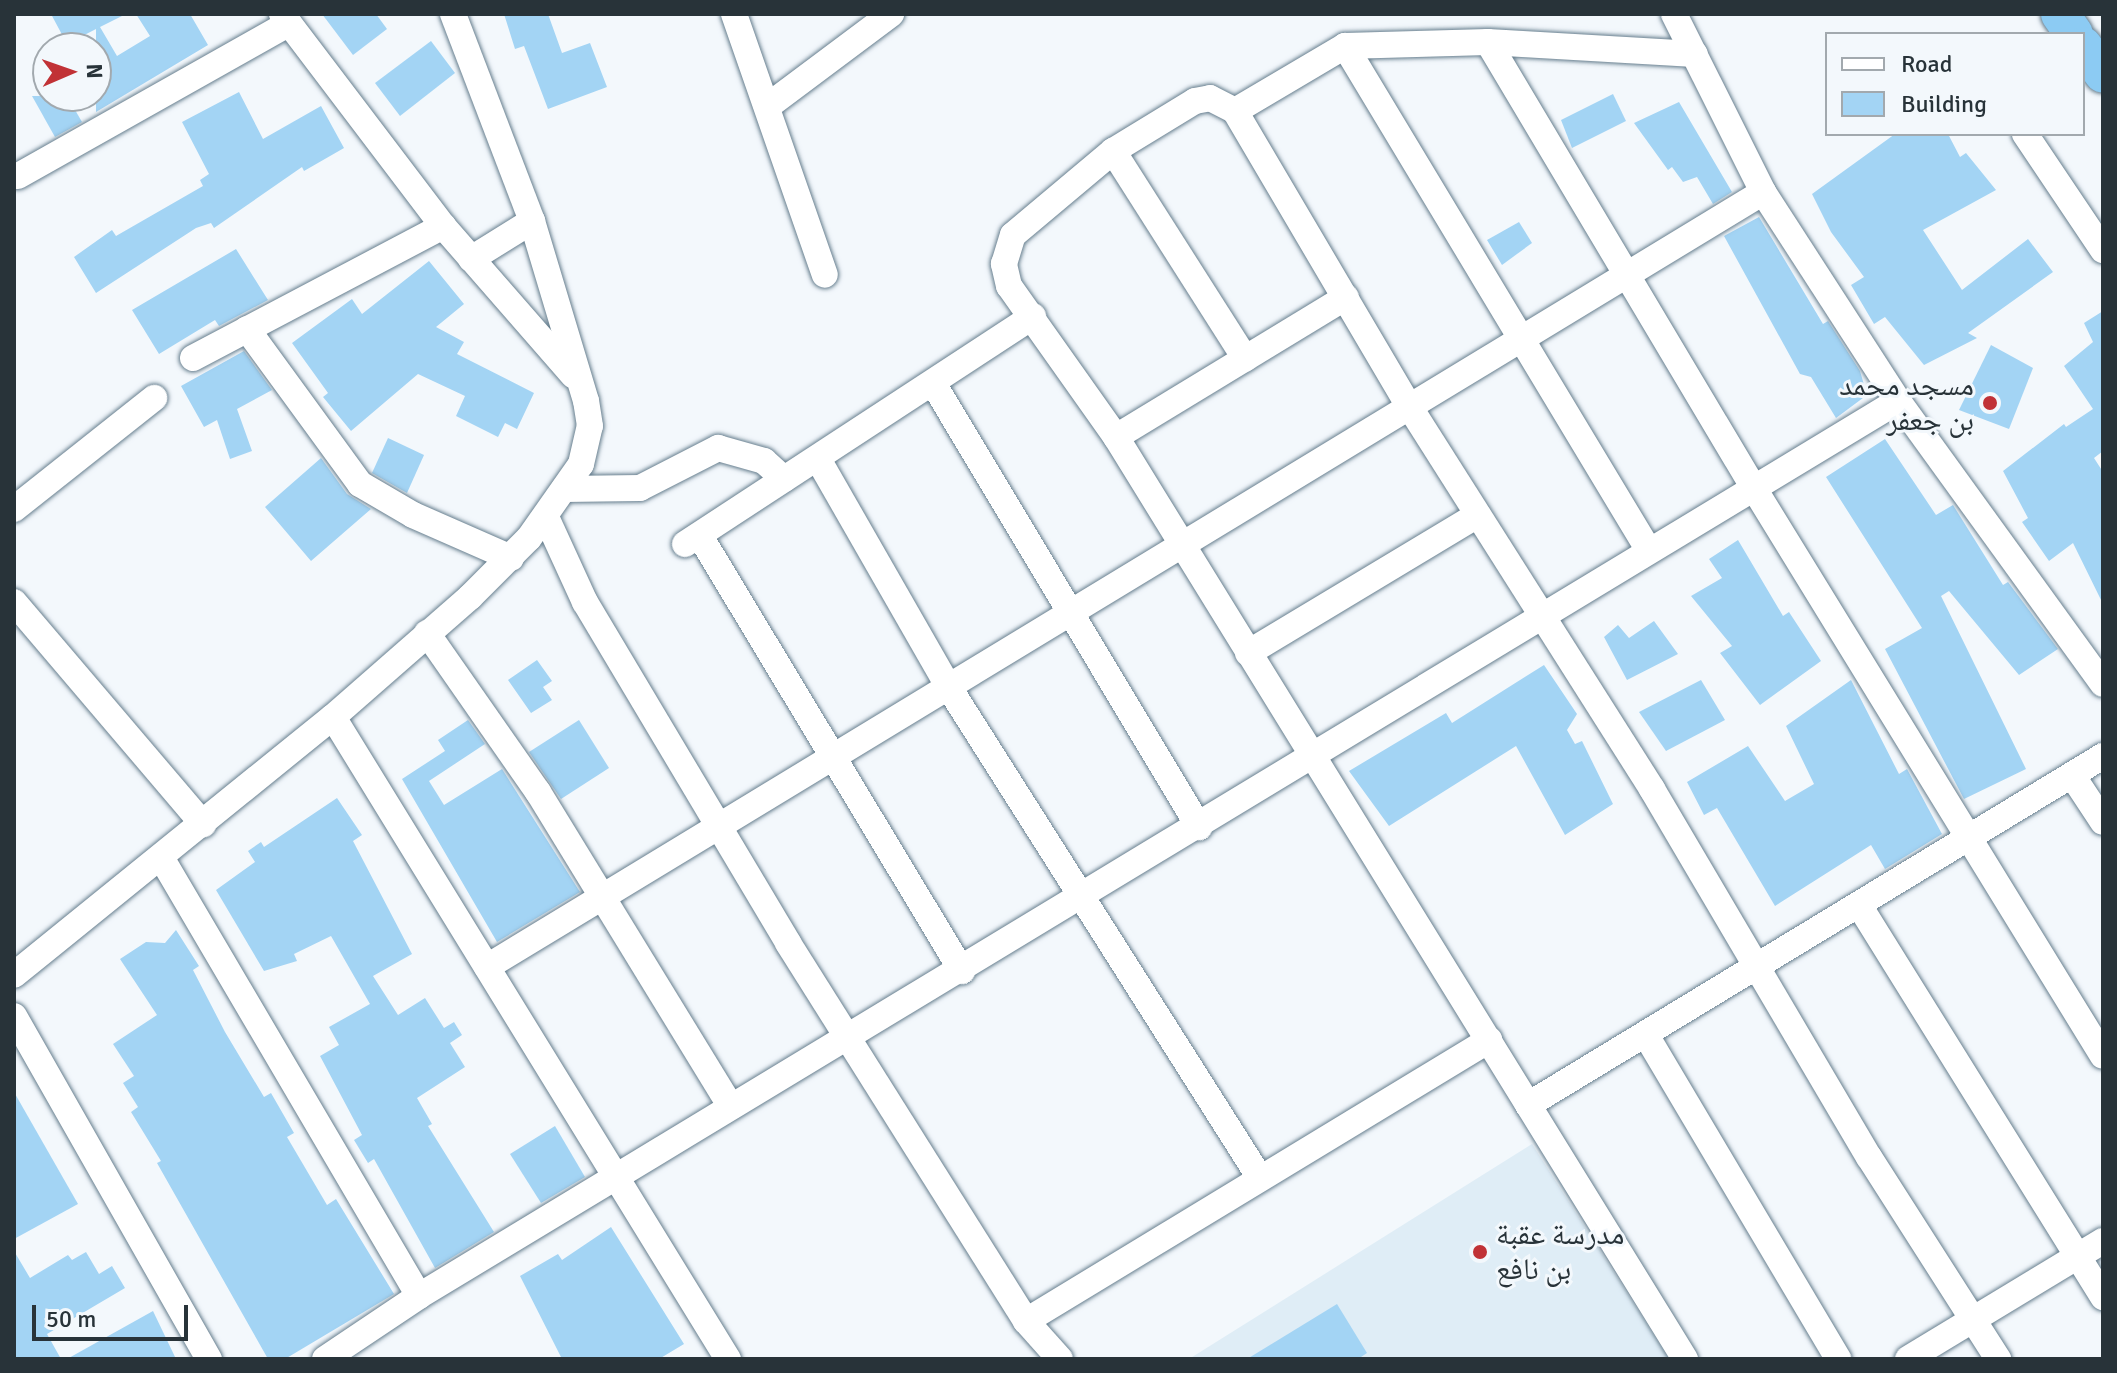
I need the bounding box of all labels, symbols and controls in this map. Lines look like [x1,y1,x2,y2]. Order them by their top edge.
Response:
north arrow [32,32,112,112]
legend [1825,32,2085,136]
text: Road [1901,49,1952,79]
text: N [81,63,108,79]
text: Building [1901,89,1987,119]
place label: مسجد محمد بن جعفر [1839,368,1974,438]
marker: مسجد محمد بن جعفر [1981,394,1999,412]
place label: مدرسة عقبة بن نافع [1496,1217,1624,1288]
marker: مدرسة عقبة بن نافع [1471,1243,1489,1261]
scale bar [36,1289,192,1339]
text: 50 m [46,1304,96,1334]

